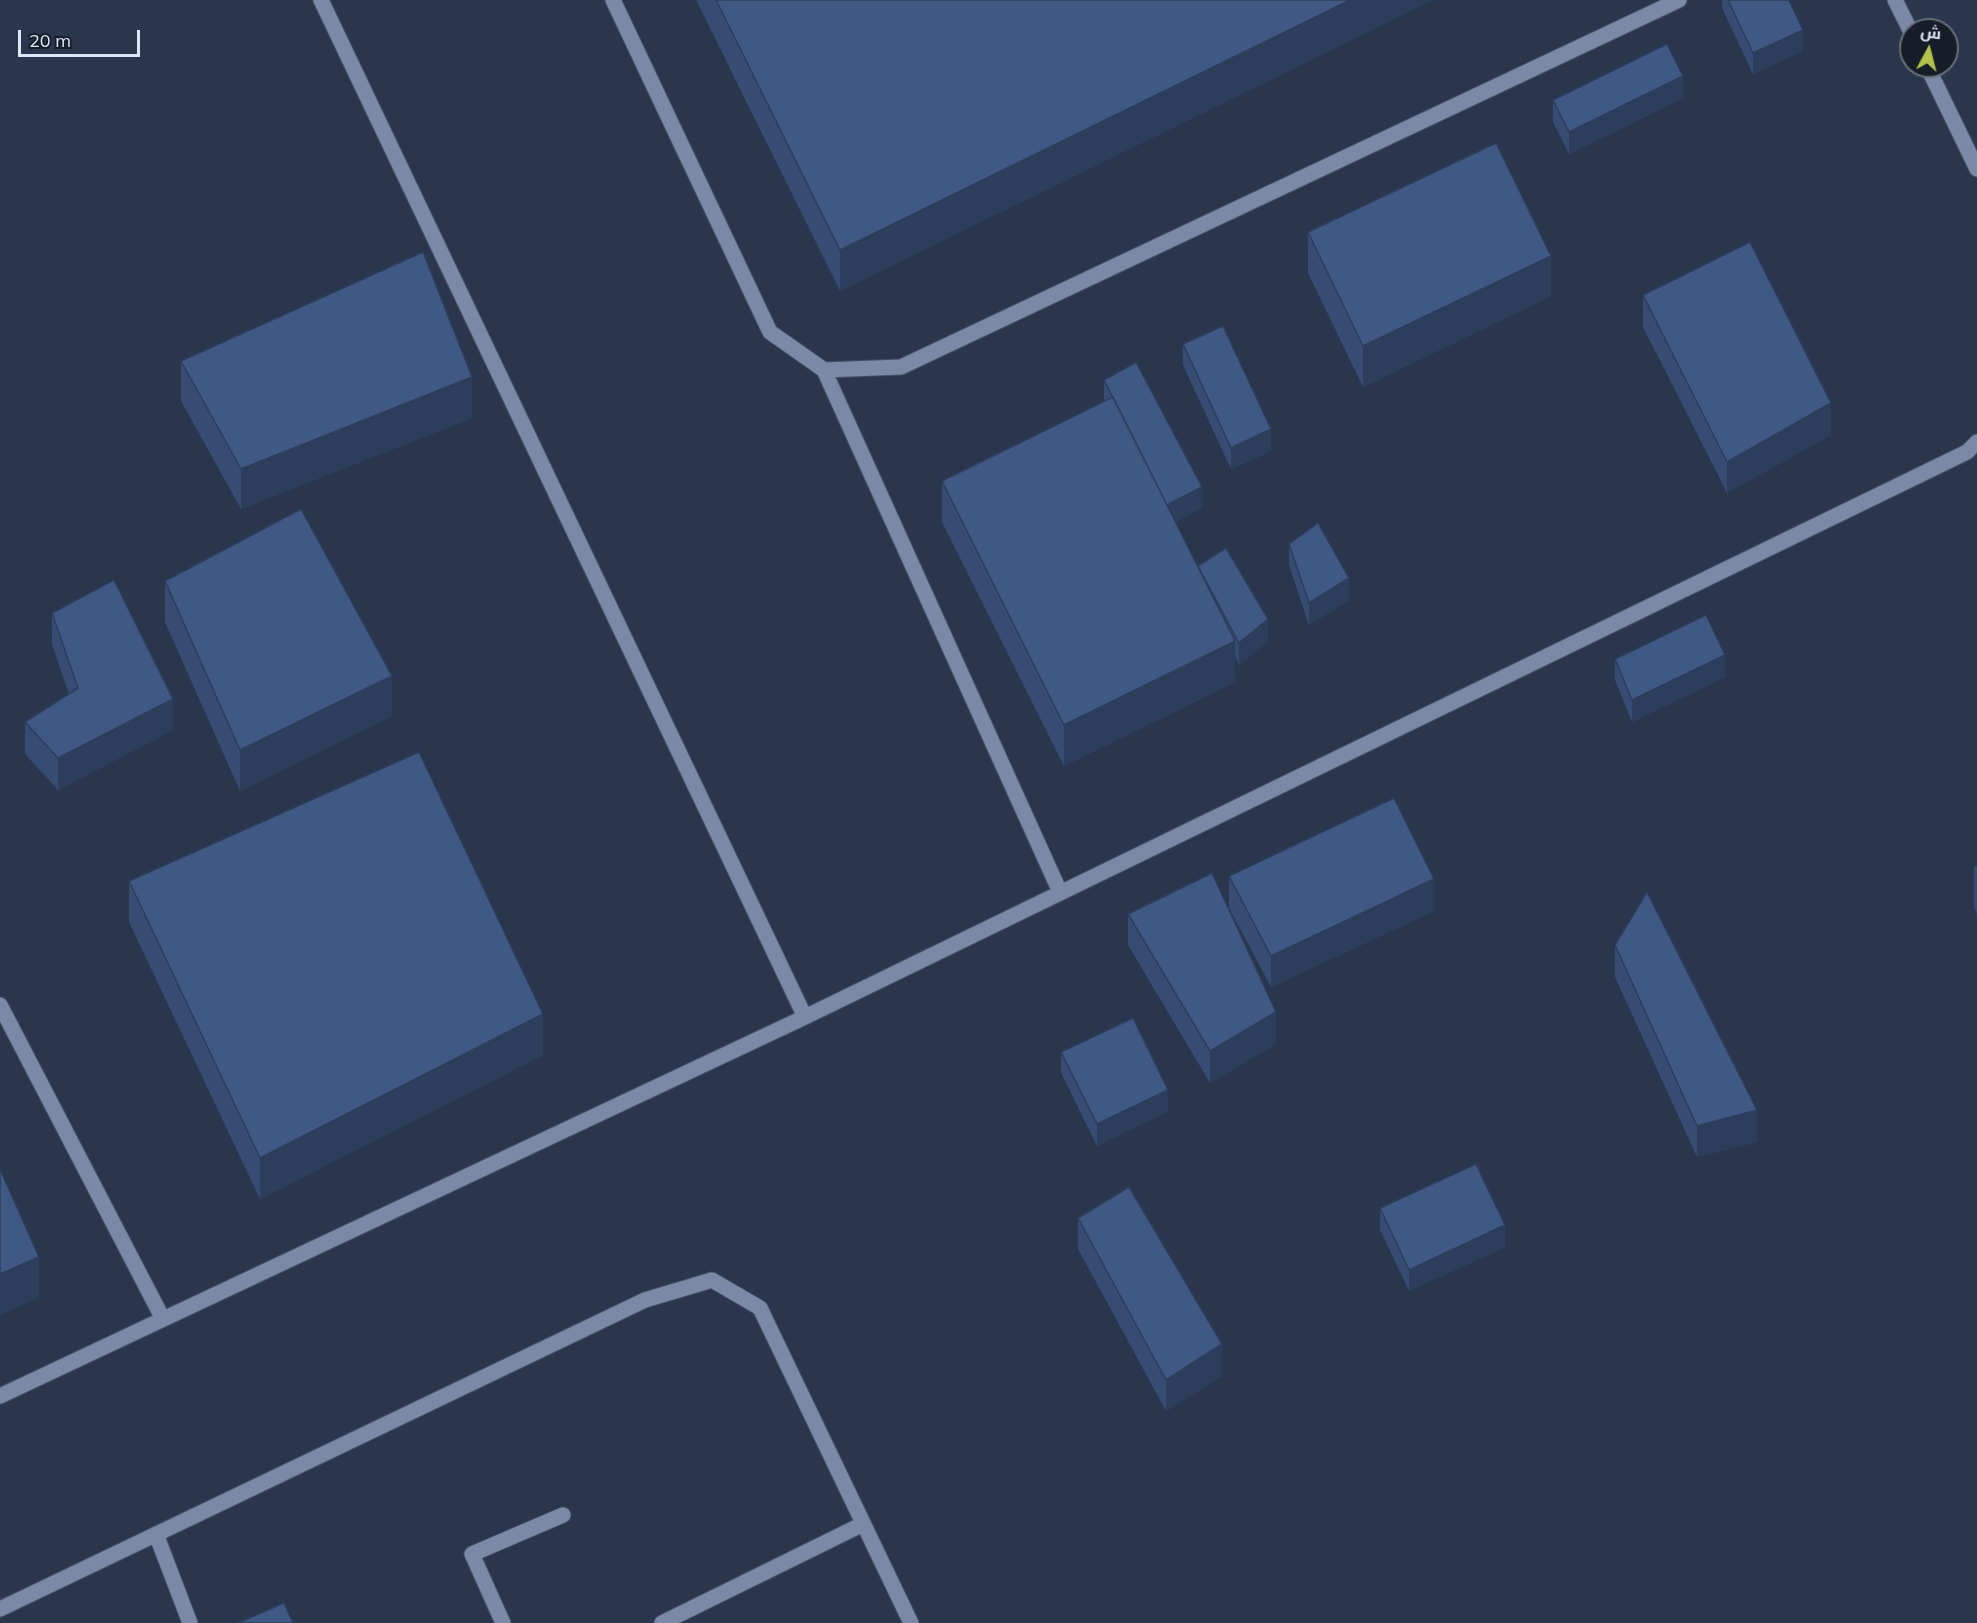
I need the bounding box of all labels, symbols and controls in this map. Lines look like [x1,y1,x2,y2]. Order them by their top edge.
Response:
scale bar [21,18,142,56]
north arrow [1899,18,1959,78]
text: ش [1920,21,1942,43]
text: 20 m [29,29,71,52]

